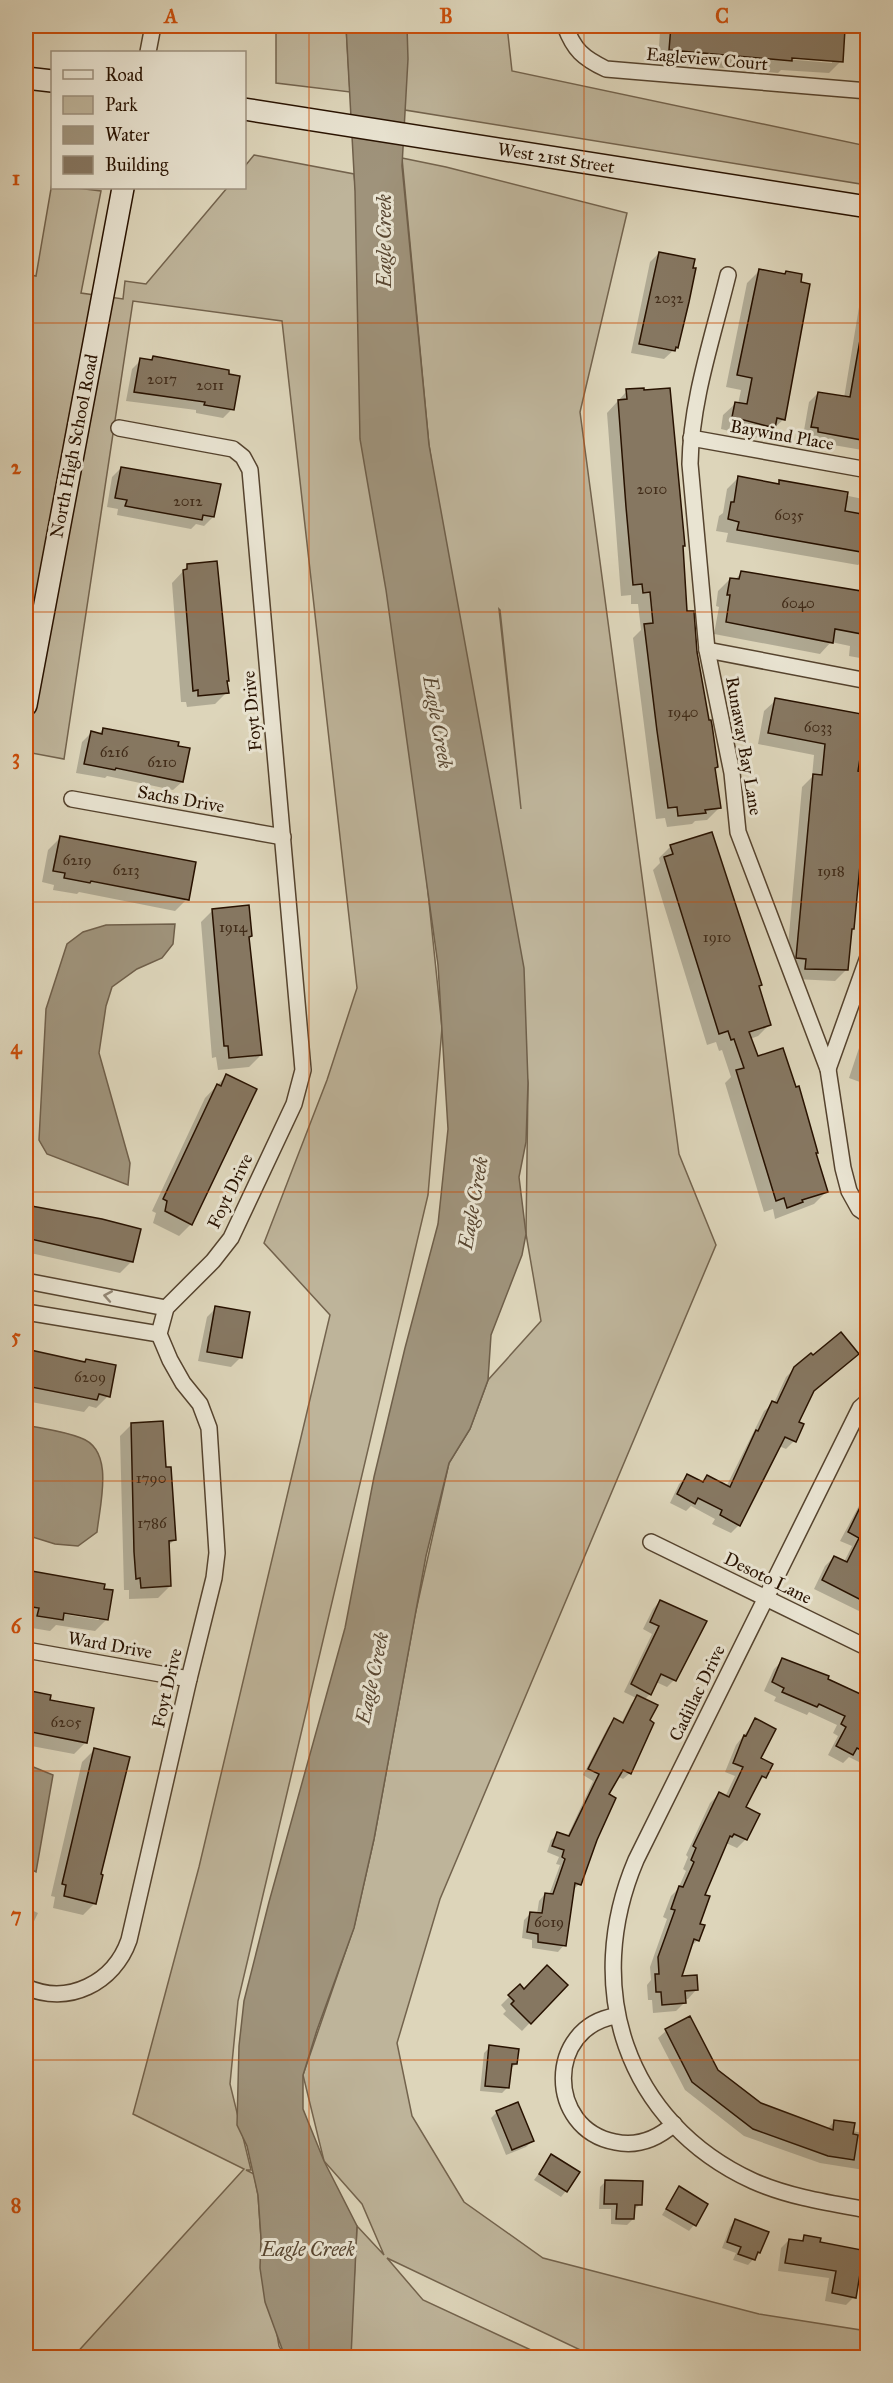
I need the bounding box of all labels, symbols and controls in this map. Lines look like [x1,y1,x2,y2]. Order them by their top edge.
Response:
text: A [162,4,178,28]
text: B [439,4,453,28]
text: C [715,4,729,28]
street label: Eagleview Court [645,43,769,76]
legend [51,51,246,189]
text: Road [105,64,143,86]
text: Park [105,94,138,116]
text: Water [105,124,150,146]
street label: West 21st Street [496,138,617,178]
text: Building [105,154,169,177]
text: 1 [12,166,20,190]
water label: Eagle Creek [372,194,396,289]
house number: 2032 [654,289,684,307]
street label: North High School Road [45,352,104,540]
house number: 2017 [147,370,177,388]
house number: 2011 [196,376,224,394]
street label: Baywind Place [728,415,836,455]
text: 2 [11,455,22,479]
house number: 2010 [637,480,667,498]
house number: 2012 [173,492,203,510]
house number: 6035 [774,506,804,524]
house number: 6040 [781,594,815,612]
street label: Foyt Drive [238,670,266,752]
water label: Eagle Creek [418,673,458,770]
street label: Runaway Bay Lane [721,675,767,817]
house number: 1940 [668,703,698,721]
house number: 6033 [804,718,832,736]
house number: 6216 [100,743,130,761]
text: 3 [12,745,20,770]
house number: 6210 [147,753,177,771]
street label: Sachs Drive [136,781,226,817]
house number: 6219 [63,851,91,869]
house number: 6213 [112,861,140,879]
house number: 1918 [817,862,845,880]
house number: 1914 [219,918,248,936]
house number: 1910 [703,928,731,946]
text: 4 [10,1035,22,1060]
street label: Foyt Drive [202,1150,258,1232]
water label: Eagle Creek [453,1155,493,1252]
one-way arrow [103,1291,113,1303]
text: 5 [11,1324,21,1348]
house number: 6209 [74,1368,106,1386]
house number: 1790 [136,1469,166,1487]
house number: 1786 [137,1514,168,1532]
street label: Desoto Lane [720,1547,816,1609]
text: 6 [11,1614,23,1638]
street label: Ward Drive [66,1627,154,1663]
water label: Eagle Creek [350,1629,394,1727]
street label: Cadillac Drive [664,1641,730,1745]
street label: Foyt Drive [147,1646,187,1730]
house number: 6205 [51,1713,81,1731]
text: 7 [11,1903,22,1927]
house number: 6019 [534,1913,564,1931]
text: 8 [11,2193,21,2217]
water label: Eagle Creek [260,2237,355,2261]

